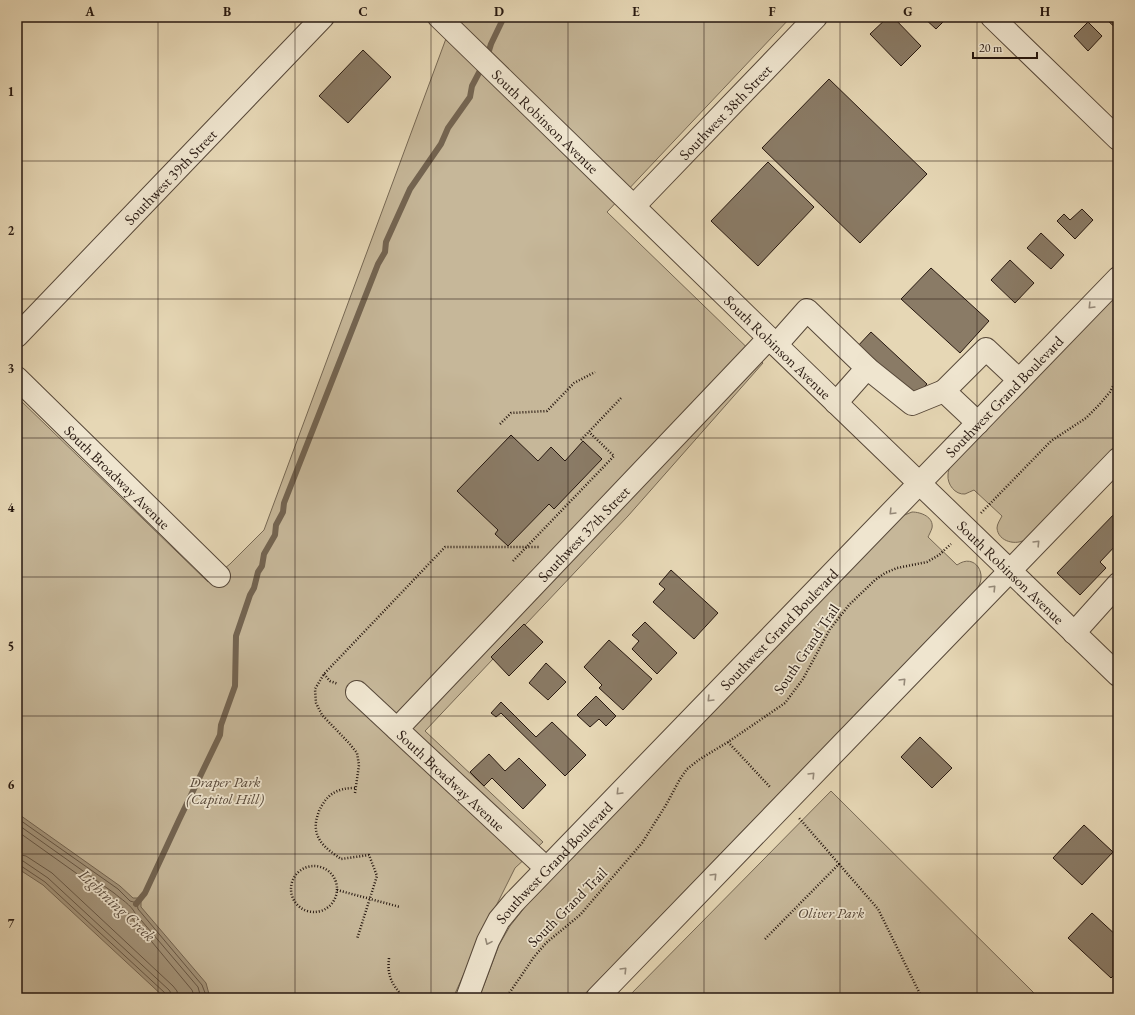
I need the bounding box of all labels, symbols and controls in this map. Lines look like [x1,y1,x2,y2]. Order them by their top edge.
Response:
text: A [84,3,95,20]
text: B [223,3,231,20]
text: C [358,3,368,20]
text: D [494,3,504,20]
text: E [632,3,640,20]
text: F [768,3,776,20]
text: G [903,3,913,20]
text: H [1040,3,1051,20]
scale bar [973,34,1037,60]
text: 20 m [979,40,1003,56]
street label: Southwest 38th Street [674,60,775,163]
street label: South Robinson Avenue [488,65,603,177]
text: 1 [8,83,15,100]
street label: Southwest 39th Street [120,124,221,228]
text: 2 [8,222,15,239]
street label: South Robinson Avenue [721,291,836,403]
one-way arrow [1088,301,1096,309]
street label: Southwest Grand Boulevard [941,331,1067,461]
text: 3 [8,360,15,377]
street label: South Broadway Avenue [61,421,175,533]
street label: Southwest 37th Street [533,481,633,585]
text: 4 [8,499,15,516]
one-way arrow [889,507,897,515]
street label: South Robinson Avenue [954,516,1069,628]
one-way arrow [1032,540,1039,548]
street label: Southwest Grand Boulevard [715,564,842,694]
one-way arrow [988,585,996,593]
street label: South Grand Trail [769,600,843,698]
text: 5 [8,638,14,655]
one-way arrow [898,678,906,686]
one-way arrow [707,694,715,702]
street label: South Broadway Avenue [393,725,510,835]
park label: Draper Park (Capitol Hill) [186,772,264,808]
one-way arrow [807,772,815,780]
text: 6 [8,776,15,793]
one-way arrow [616,787,624,795]
street label: Southwest Grand Boulevard [491,797,616,927]
water label: Lightning Creek [73,863,160,947]
street label: South Grand Trail [523,863,611,951]
one-way arrow [709,873,717,881]
park label: Oliver Park [798,903,864,922]
text: 7 [8,915,15,932]
one-way arrow [485,938,493,945]
one-way arrow [619,967,626,975]

